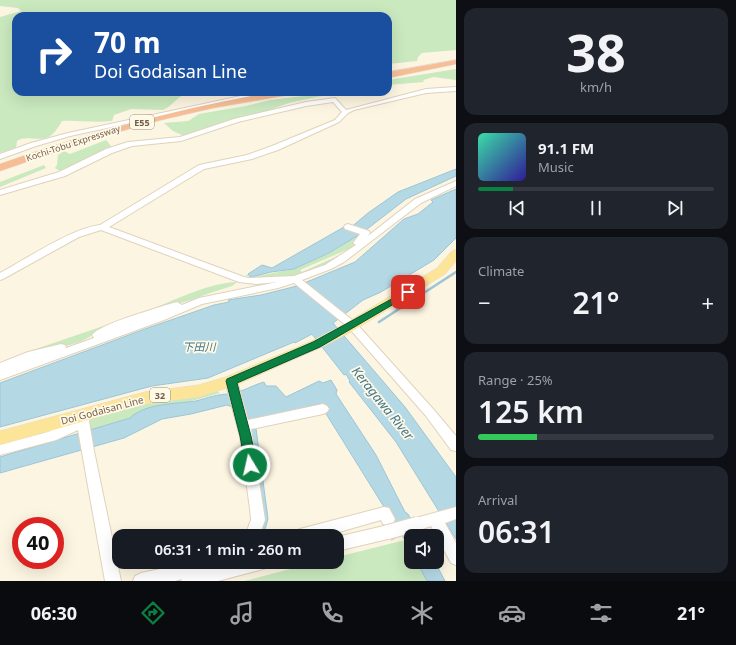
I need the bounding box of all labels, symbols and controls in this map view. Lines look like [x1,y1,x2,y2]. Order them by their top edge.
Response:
text: 38 [566,16,626,87]
text: 70 m [94,23,161,61]
icon: right [28,28,80,80]
text: Doi Godaisan Line [94,59,247,83]
text: km/h [580,78,612,96]
road number: E55 [130,115,154,129]
street label: Kochi-Tobu Expressway [24,122,122,164]
text: 91.1 FM [538,138,594,158]
text: Music [538,158,574,176]
icon: previous [506,197,528,219]
icon: pause [585,197,607,219]
icon: next [664,197,686,219]
text: Climate [478,262,524,280]
pin [391,275,425,309]
icon: arrive [397,281,419,303]
text: 21° [572,282,620,323]
text: − [478,287,491,317]
text: + [701,287,714,317]
water label: 下田川 [183,339,216,354]
water label: Keragawa River [348,362,419,444]
text: Range · 25% [478,371,553,389]
road number: 32 [150,388,170,402]
text: 125 km [478,391,584,432]
street label: Doi Godaisan Line [59,392,145,428]
position arrow [229,444,271,486]
text: Arrival [478,491,518,509]
text: 06:31 [478,511,555,552]
speed limit sign: 40 [12,517,64,569]
map controls [404,529,444,569]
button: sound [404,529,444,569]
text: 06:31 · 1 min · 260 m [154,539,302,559]
icon: directions [139,599,167,627]
icon: music [228,599,256,627]
icon: phone [318,599,346,627]
icon: climate [408,599,436,627]
icon: car [498,599,526,627]
icon: filters [587,599,615,627]
text: 06:30 [31,601,77,625]
text: 21° [677,601,705,625]

